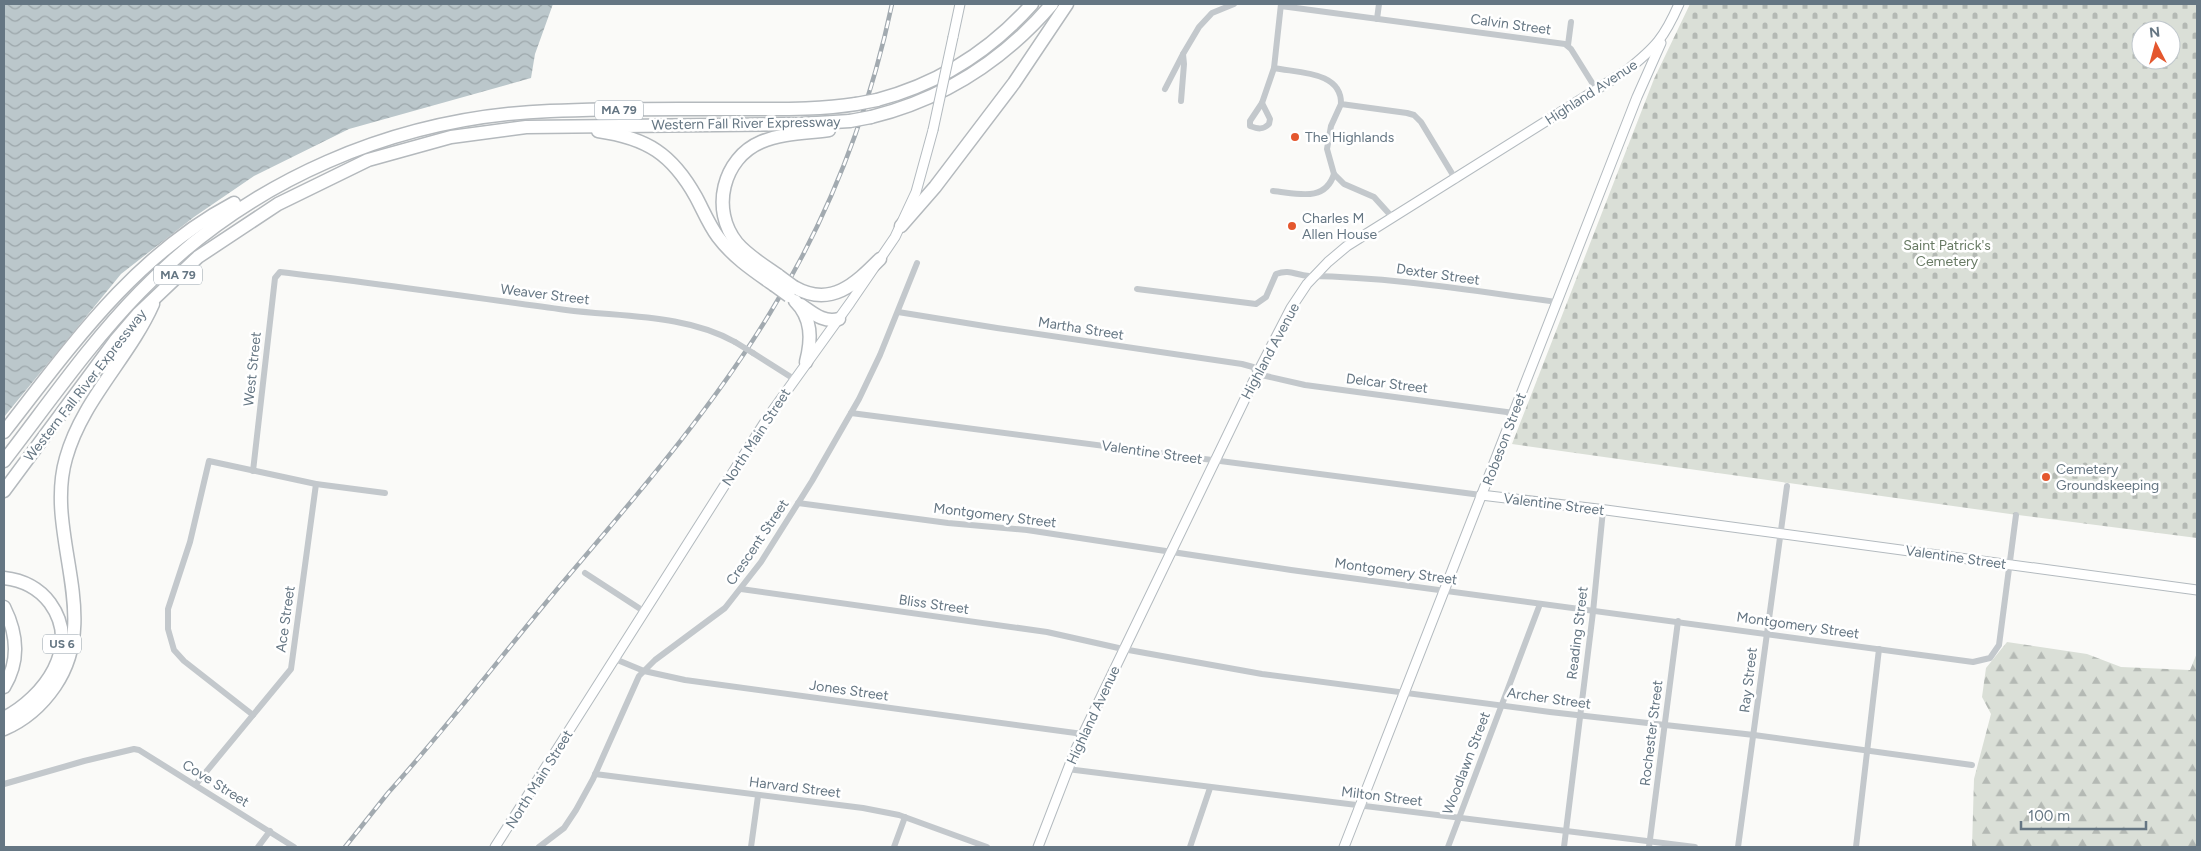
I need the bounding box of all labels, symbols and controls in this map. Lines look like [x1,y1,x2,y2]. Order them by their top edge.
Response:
street label: Calvin Street [1469,10,1552,39]
north arrow [2131,20,2181,70]
text: N [2148,24,2161,42]
street label: Highland Avenue [1542,56,1641,129]
road number: MA 79 [595,100,643,120]
street label: Western Fall River Expressway [651,113,841,134]
place label: The Highlands [1305,129,1394,146]
marker: The Highlands [1289,131,1301,143]
place label: Charles M Allen House [1302,210,1378,243]
marker: Charles M Allen House [1286,220,1298,232]
park label: Saint Patrick's Cemetery [1903,237,1991,270]
street label: Dexter Street [1395,260,1481,289]
road number: MA 79 [154,266,202,284]
street label: Weaver Street [499,281,590,308]
street label: Highland Avenue [1238,300,1303,402]
street label: Western Fall River Expressway [21,305,151,465]
street label: Martha Street [1037,313,1125,344]
street label: West Street [240,331,265,407]
street label: Delcar Street [1345,370,1429,397]
street label: North Main Street [719,385,794,489]
street label: Robeson Street [1479,390,1530,488]
street label: Valentine Street [1100,437,1203,468]
place label: Cemetery Groundskeeping [2056,461,2159,494]
marker: Cemetery Groundskeeping [2040,471,2052,483]
street label: Valentine Street [1503,490,1605,519]
street label: Crescent Street [722,496,792,588]
street label: Montgomery Street [933,500,1057,531]
street label: Valentine Street [1904,542,2007,573]
street label: Montgomery Street [1334,554,1458,589]
street label: Ace Street [272,585,299,654]
street label: Reading Street [1563,586,1592,681]
street label: Bliss Street [898,591,970,618]
street label: Montgomery Street [1736,608,1860,643]
road number: US 6 [43,634,81,654]
street label: Ray Street [1736,646,1761,714]
street label: Highland Avenue [1063,663,1124,767]
street label: Jones Street [808,677,890,704]
street label: Rochester Street [1637,679,1666,787]
street label: Archer Street [1506,684,1592,713]
street label: Woodlawn Street [1439,709,1494,817]
street label: North Main Street [502,727,577,832]
street label: Cove Street [179,756,252,811]
street label: Harvard Street [748,773,842,802]
street label: Milton Street [1340,783,1424,810]
scale bar [2021,798,2146,830]
text: 100 m [2028,807,2070,825]

